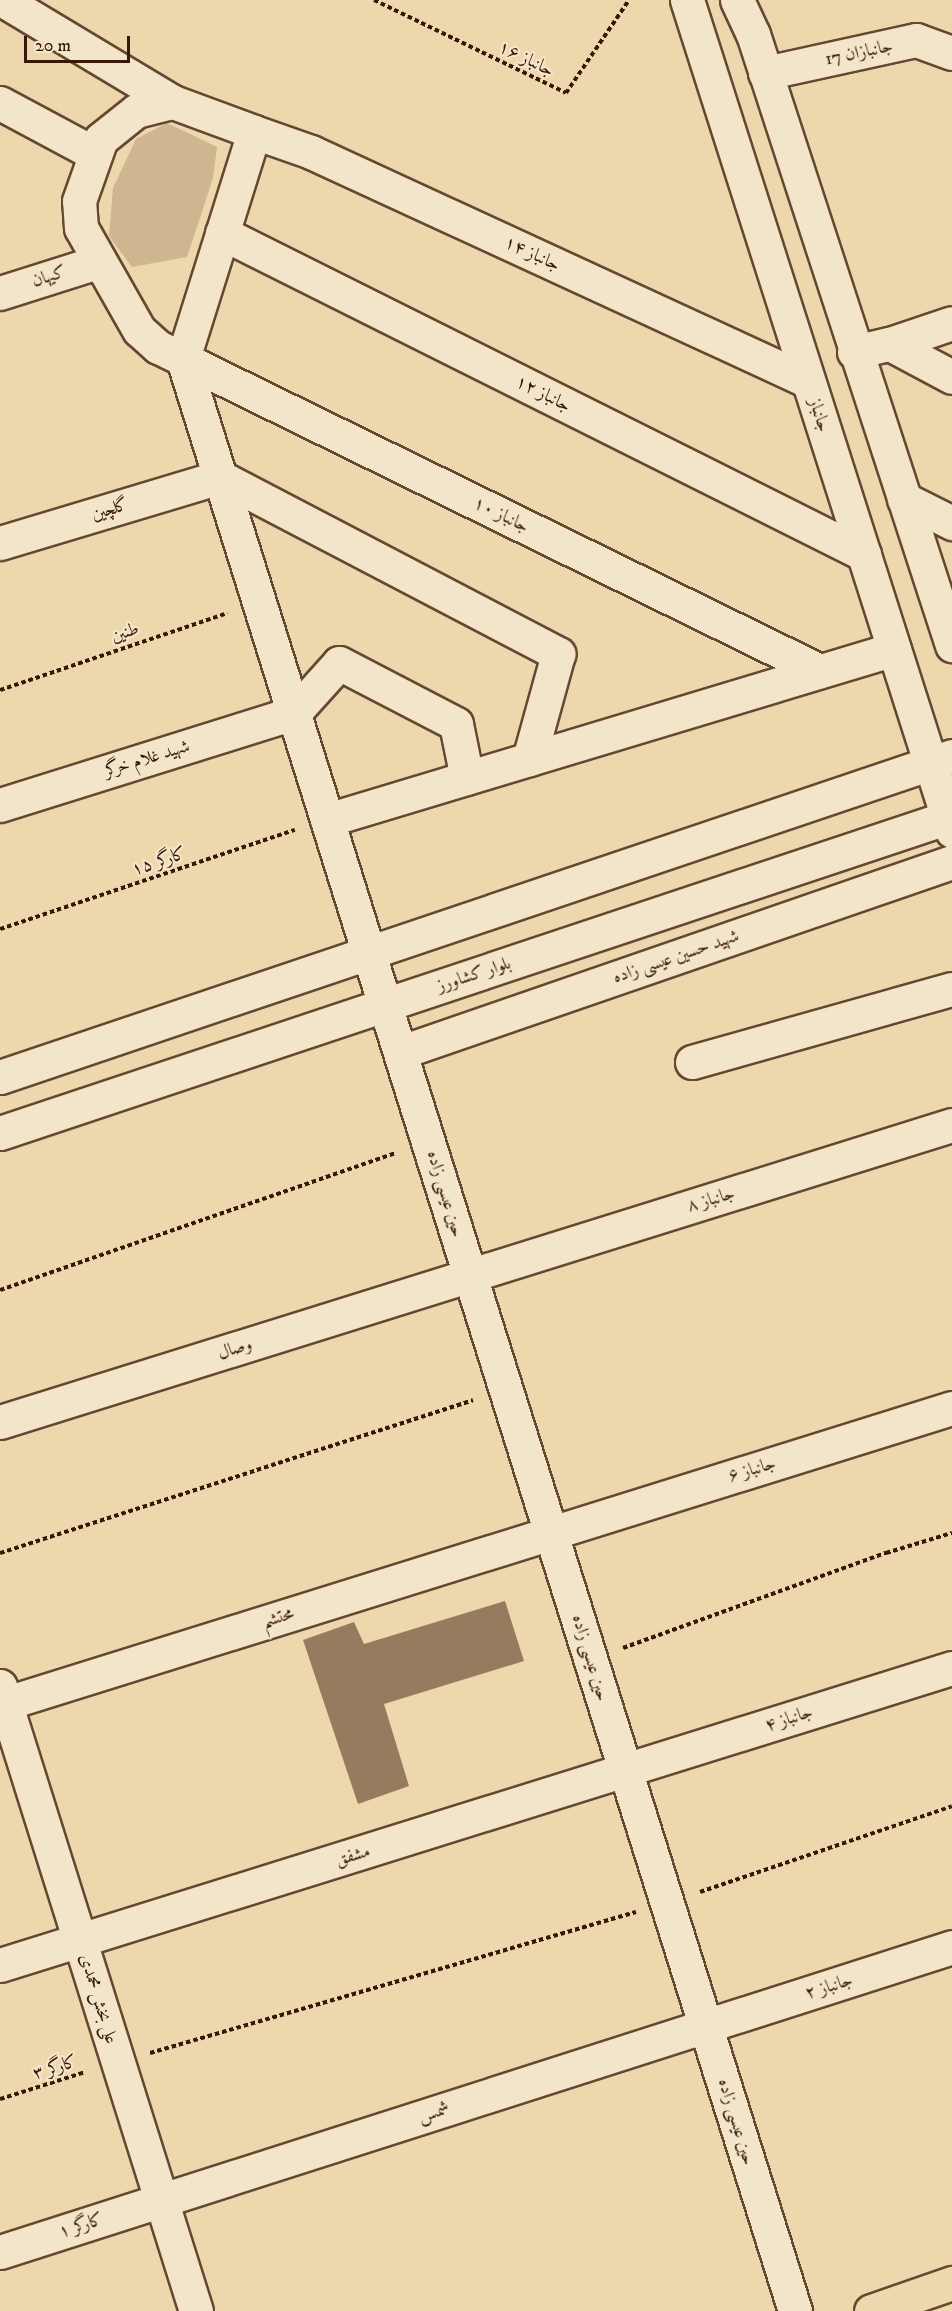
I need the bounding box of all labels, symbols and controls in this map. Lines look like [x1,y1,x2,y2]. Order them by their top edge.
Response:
scale bar [27,24,134,62]
text: 20 m [35,35,71,57]
street label: جانبازان 17 [823,35,895,71]
street label: جانباز ۱۶ [495,36,557,82]
street label: جانباز ۱۴ [501,232,563,276]
street label: کیهان [29,261,69,293]
street label: جانباز ۱۲ [512,371,574,417]
street label: جانباز [803,395,835,435]
street label: جانباز ۱۰ [470,492,532,538]
street label: گلچین [89,494,131,526]
street label: طنین [108,618,142,648]
street label: شهید غلام خرگر [102,736,192,782]
street label: کارگر ۱۵ [129,843,189,881]
street label: شهید حسین عیسی زاده [610,925,742,989]
street label: بلوار کشاورز [434,953,514,997]
street label: حین عیسی زاده [422,1148,468,1240]
street label: جانباز ۸ [685,1183,737,1217]
street label: وصال [215,1334,255,1364]
street label: جانباز ۶ [726,1453,778,1487]
street label: محتشم [259,1603,297,1633]
street label: حین عیسی زاده [567,1612,613,1704]
street label: جانباز ۴ [763,1701,815,1737]
street label: مشفق [333,1841,373,1871]
street label: علی بخش محمدی [74,1951,122,2047]
street label: جانباز ۲ [803,1969,855,2005]
street label: کارگر ۳ [30,2051,80,2085]
street label: حین عیسی زاده [713,2076,759,2168]
street label: شمس [415,2098,453,2128]
street label: کارگر ۱ [56,2209,106,2243]

